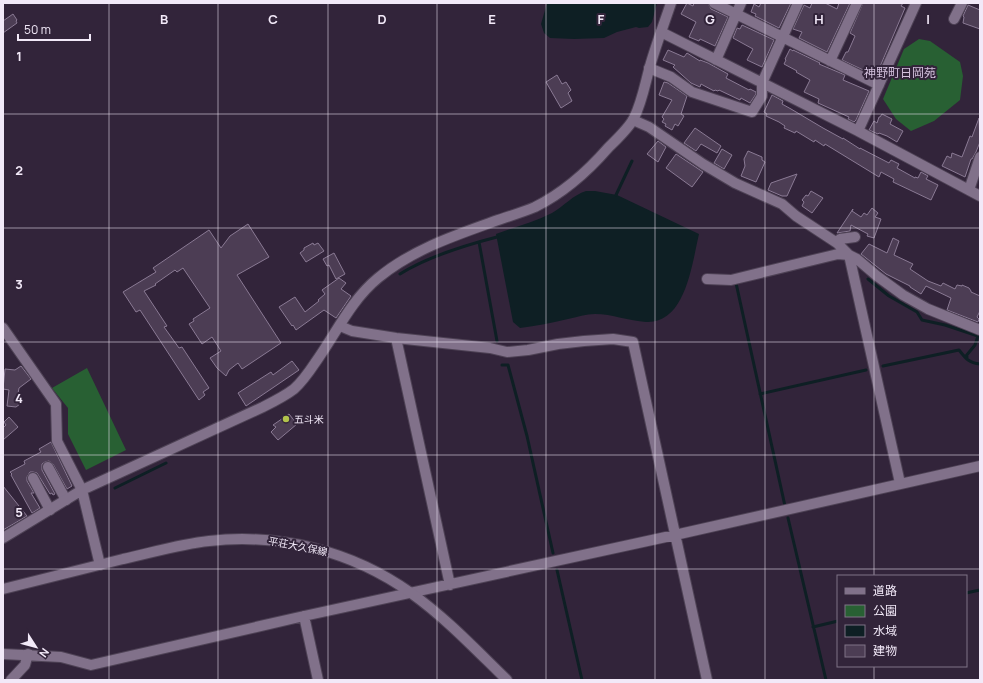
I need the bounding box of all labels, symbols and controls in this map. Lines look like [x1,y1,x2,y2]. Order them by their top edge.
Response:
text: B [160,10,168,28]
text: C [268,10,278,28]
text: D [377,10,387,28]
text: E [488,10,496,28]
text: F [598,10,605,28]
text: G [705,10,715,28]
text: H [814,10,824,28]
text: I [926,10,930,28]
scale bar [18,16,90,42]
text: 50 m [24,21,51,38]
text: 1 [16,47,22,65]
district label: 神野町日岡苑 [864,64,936,81]
text: 2 [15,161,23,179]
text: 3 [15,275,23,293]
text: 4 [15,389,23,407]
place label: 五斗米 [294,412,324,426]
marker: 五斗米 [281,414,291,424]
text: 5 [15,503,23,521]
street label: 平荘大久保線 [267,533,329,559]
legend [837,575,967,667]
text: 道路 [873,582,897,599]
text: 公園 [873,602,897,619]
text: 水域 [873,622,897,639]
north arrow [16,627,56,667]
text: 建物 [873,642,897,659]
text: N [36,646,53,661]

